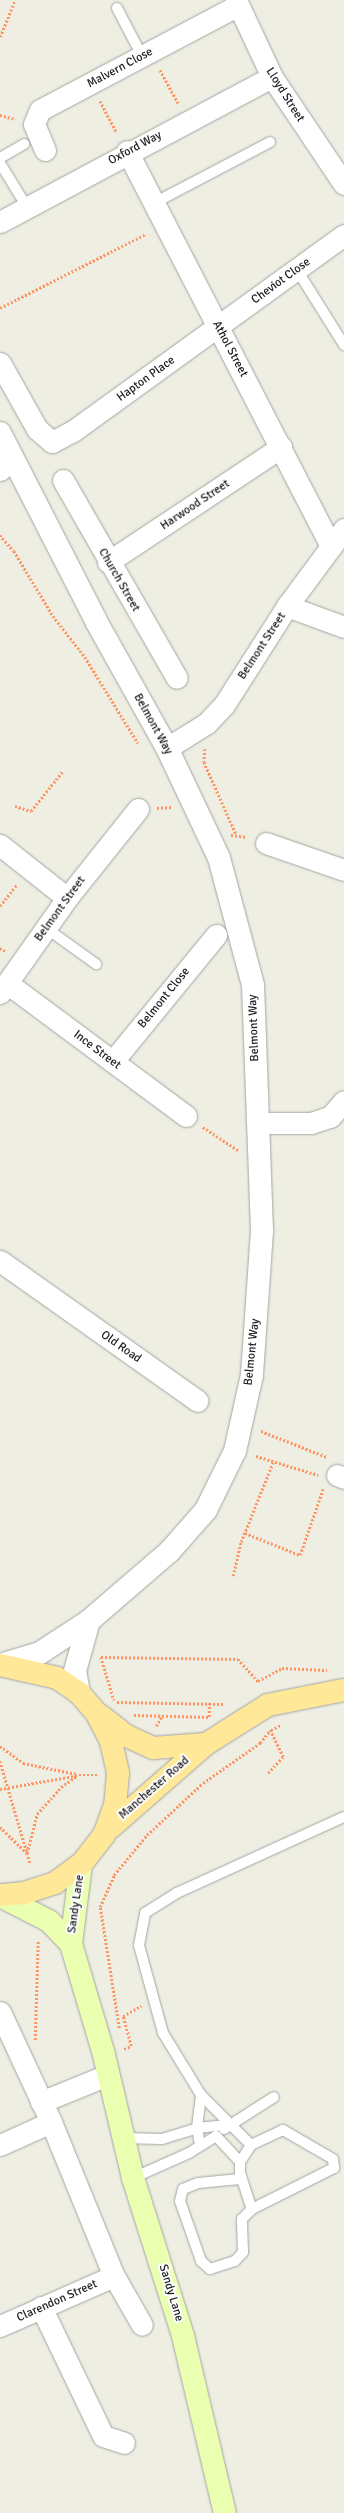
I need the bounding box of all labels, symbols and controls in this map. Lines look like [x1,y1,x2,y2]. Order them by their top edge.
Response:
street label: Malvern Close [85,45,155,91]
street label: Lloyd Street [263,65,307,125]
street label: Oxford Way [106,128,164,168]
street label: Cheviot Close [249,255,313,307]
street label: Athol Street [209,318,251,380]
street label: Hapton Place [114,353,178,405]
street label: Harwood Street [158,477,232,533]
street label: Church Street [95,546,143,614]
street label: Belmont Street [235,610,289,682]
street label: Belmont Way [130,691,176,757]
street label: Belmont Street [31,874,89,944]
street label: Belmont Close [135,965,193,1031]
street label: Belmont Way [246,994,262,1062]
street label: Ince Street [70,1028,124,1072]
street label: Belmont Way [241,1318,263,1386]
street label: Old Road [98,1328,144,1366]
street label: Manchester Road [116,1754,192,1822]
street label: Sandy Lane [65,1874,87,1934]
street label: Sandy Lane [156,2263,186,2323]
street label: Clarendon Street [14,2277,100,2325]

